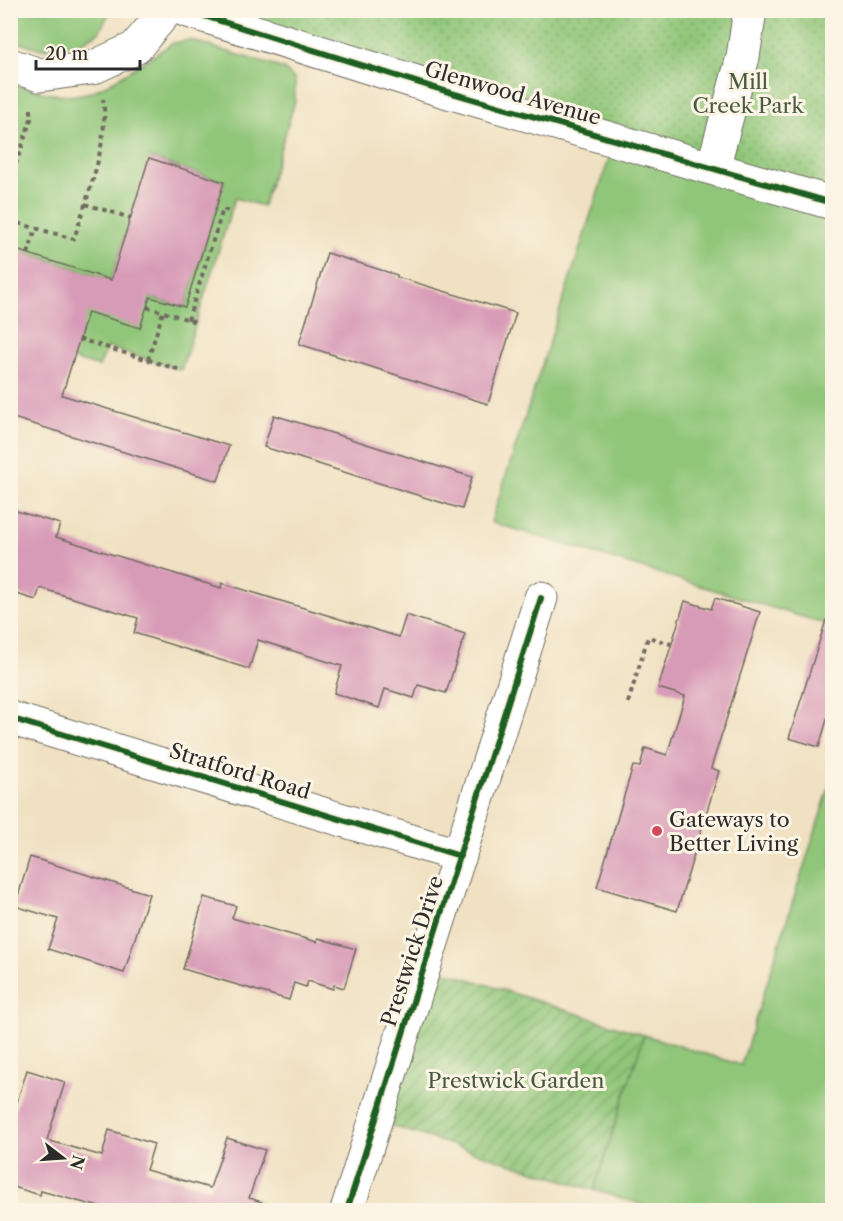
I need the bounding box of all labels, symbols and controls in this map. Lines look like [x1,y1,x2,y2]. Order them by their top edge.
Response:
scale bar [36,33,140,71]
text: 20 m [45,43,89,65]
street label: Glenwood Avenue [422,56,604,130]
park label: Mill Creek Park [692,69,804,118]
street label: Stratford Road [166,738,314,804]
place label: Gateways to Better Living [669,807,799,856]
marker: Gateways to Better Living [650,824,664,838]
street label: Prestwick Drive [376,872,448,1030]
park label: Prestwick Garden [427,1068,605,1093]
north arrow [33,1128,93,1188]
text: N [66,1153,89,1172]

